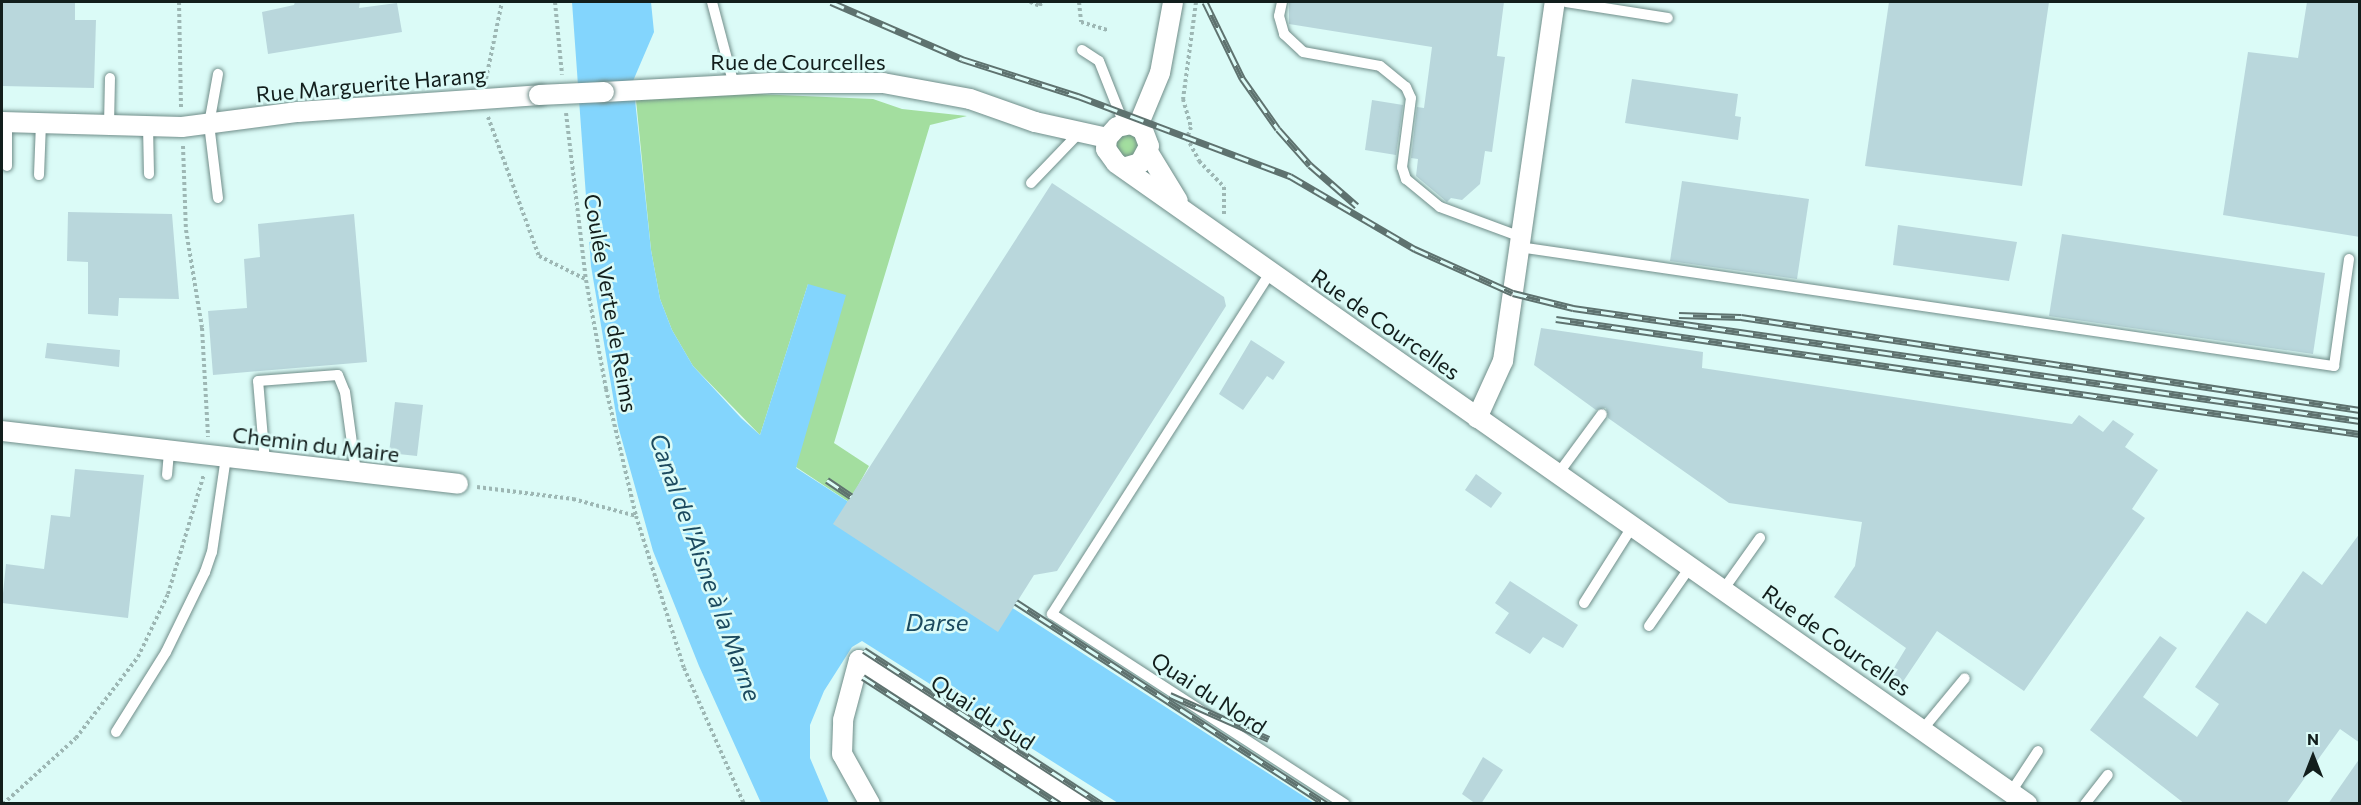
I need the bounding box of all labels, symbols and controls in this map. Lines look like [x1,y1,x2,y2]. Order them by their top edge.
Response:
street label: Rue de Courcelles [710,49,886,75]
street label: Rue Marguerite Harang [255,61,487,107]
street label: Coulée Verte de Reims [579,192,643,414]
street label: Rue de Courcelles [1307,263,1465,385]
street label: Chemin du Maire [231,421,401,467]
water label: Canal de l'Aisne à la Marne [644,429,768,705]
street label: Rue de Courcelles [1758,579,1916,701]
water label: Darse [906,608,968,636]
street label: Quai du Nord [1147,646,1271,740]
street label: Quai du Sud [926,669,1040,755]
north arrow [2283,727,2343,787]
text: N [2307,729,2319,748]

